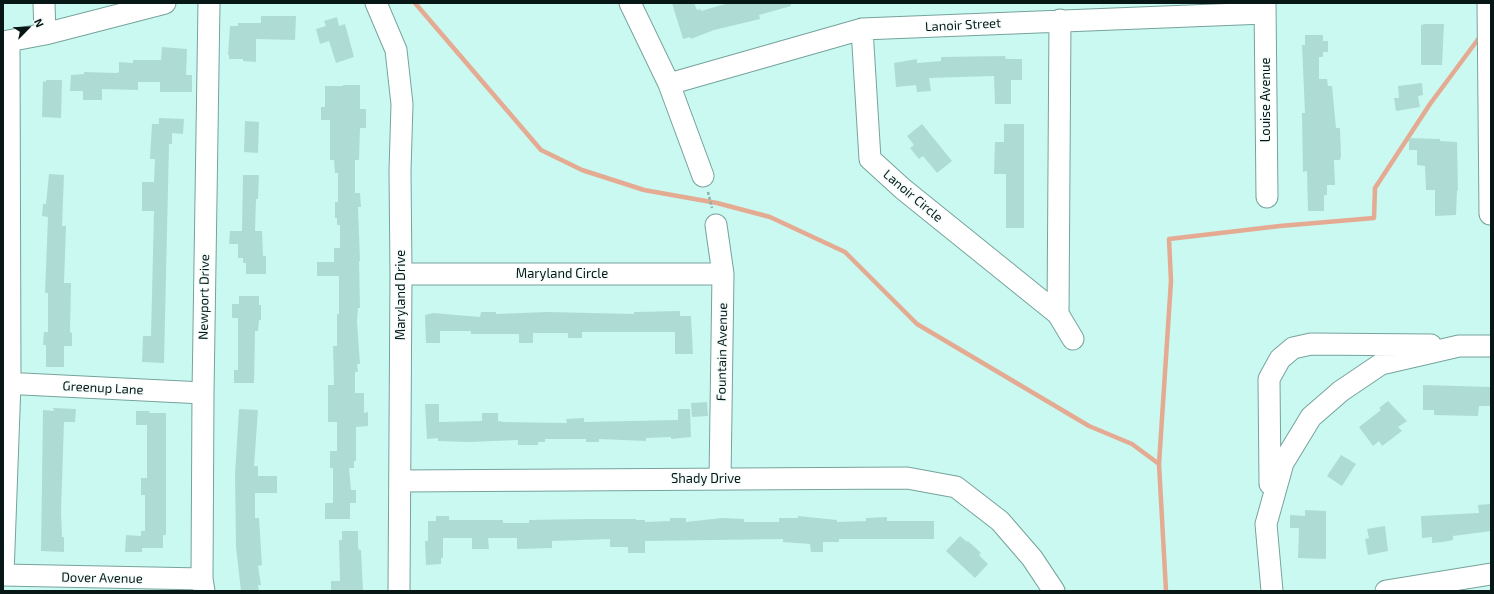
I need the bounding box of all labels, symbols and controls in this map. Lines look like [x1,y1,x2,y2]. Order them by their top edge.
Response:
north arrow [8,8,48,48]
street label: Lanoir Street [925,15,1001,35]
text: N [32,17,47,29]
street label: Louise Avenue [1258,58,1274,142]
street label: Lanoir Circle [880,167,946,225]
street label: Maryland Drive [393,250,409,340]
street label: Newport Drive [195,254,213,340]
street label: Maryland Circle [516,266,608,282]
street label: Fountain Avenue [713,303,731,401]
street label: Greenup Lane [62,378,144,398]
street label: Shady Drive [671,471,741,487]
street label: Dover Avenue [61,569,143,587]

